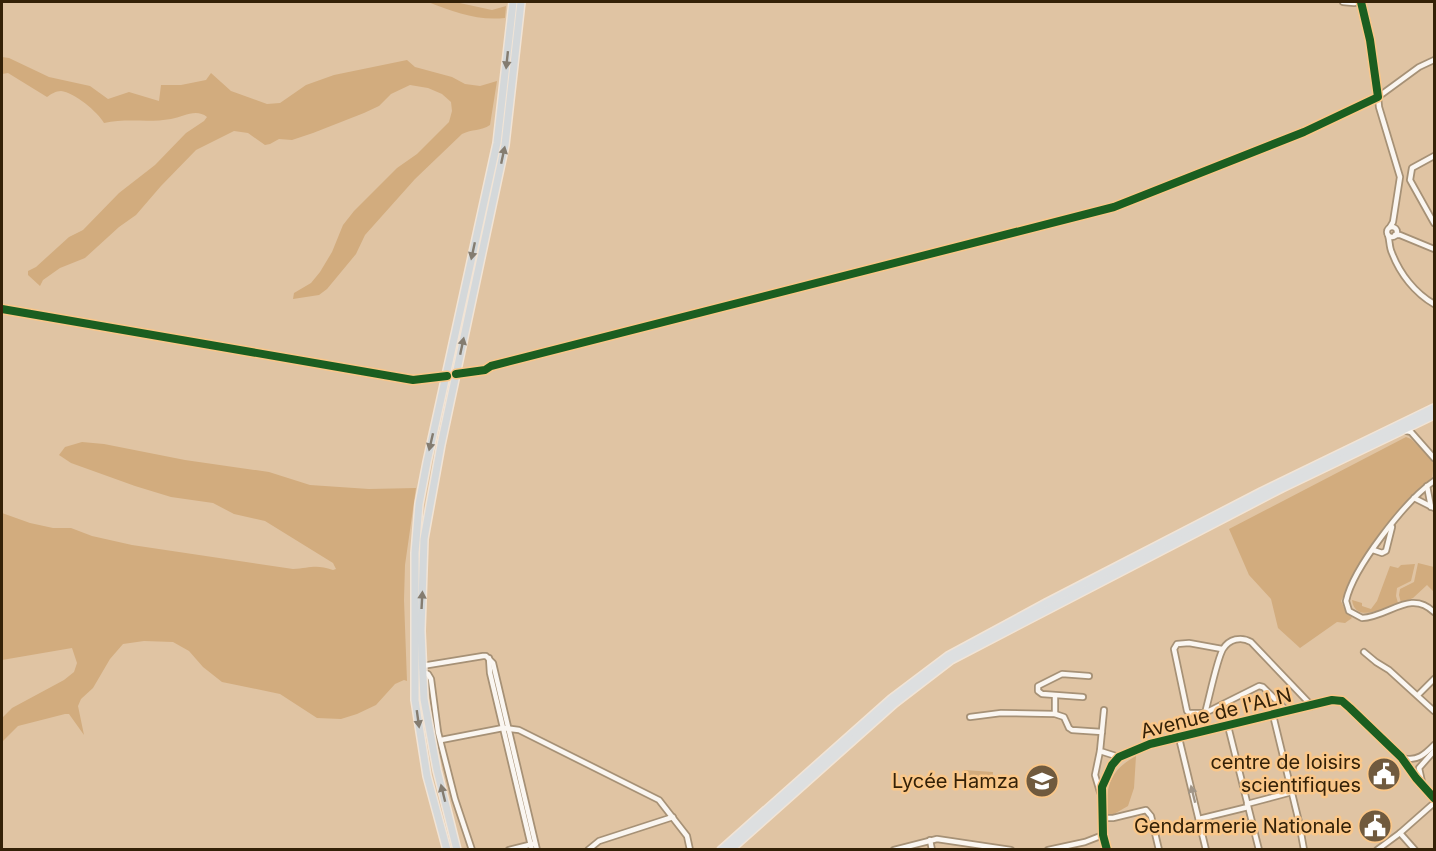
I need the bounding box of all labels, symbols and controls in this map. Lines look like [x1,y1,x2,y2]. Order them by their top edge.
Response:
one-way arrow [502,50,511,69]
one-way arrow [499,145,508,164]
one-way arrow [467,242,477,261]
one-way arrow [458,336,467,355]
one-way arrow [426,433,436,451]
one-way arrow [418,590,427,609]
street label: Avenue de l'ALN [1138,683,1294,743]
one-way arrow [414,710,423,729]
place label: centre de loisirs scientifiques [1210,750,1361,797]
public building icon: centre de loisirs scientifiques [1366,756,1402,792]
school or university icon: Lycée Hamza [1024,763,1060,799]
place label: Lycée Hamza [892,769,1019,793]
one-way arrow [438,783,447,801]
one-way arrow [1187,784,1197,803]
public building icon: Gendarmerie Nationale [1357,808,1393,844]
place label: Gendarmerie Nationale [1134,814,1352,838]

